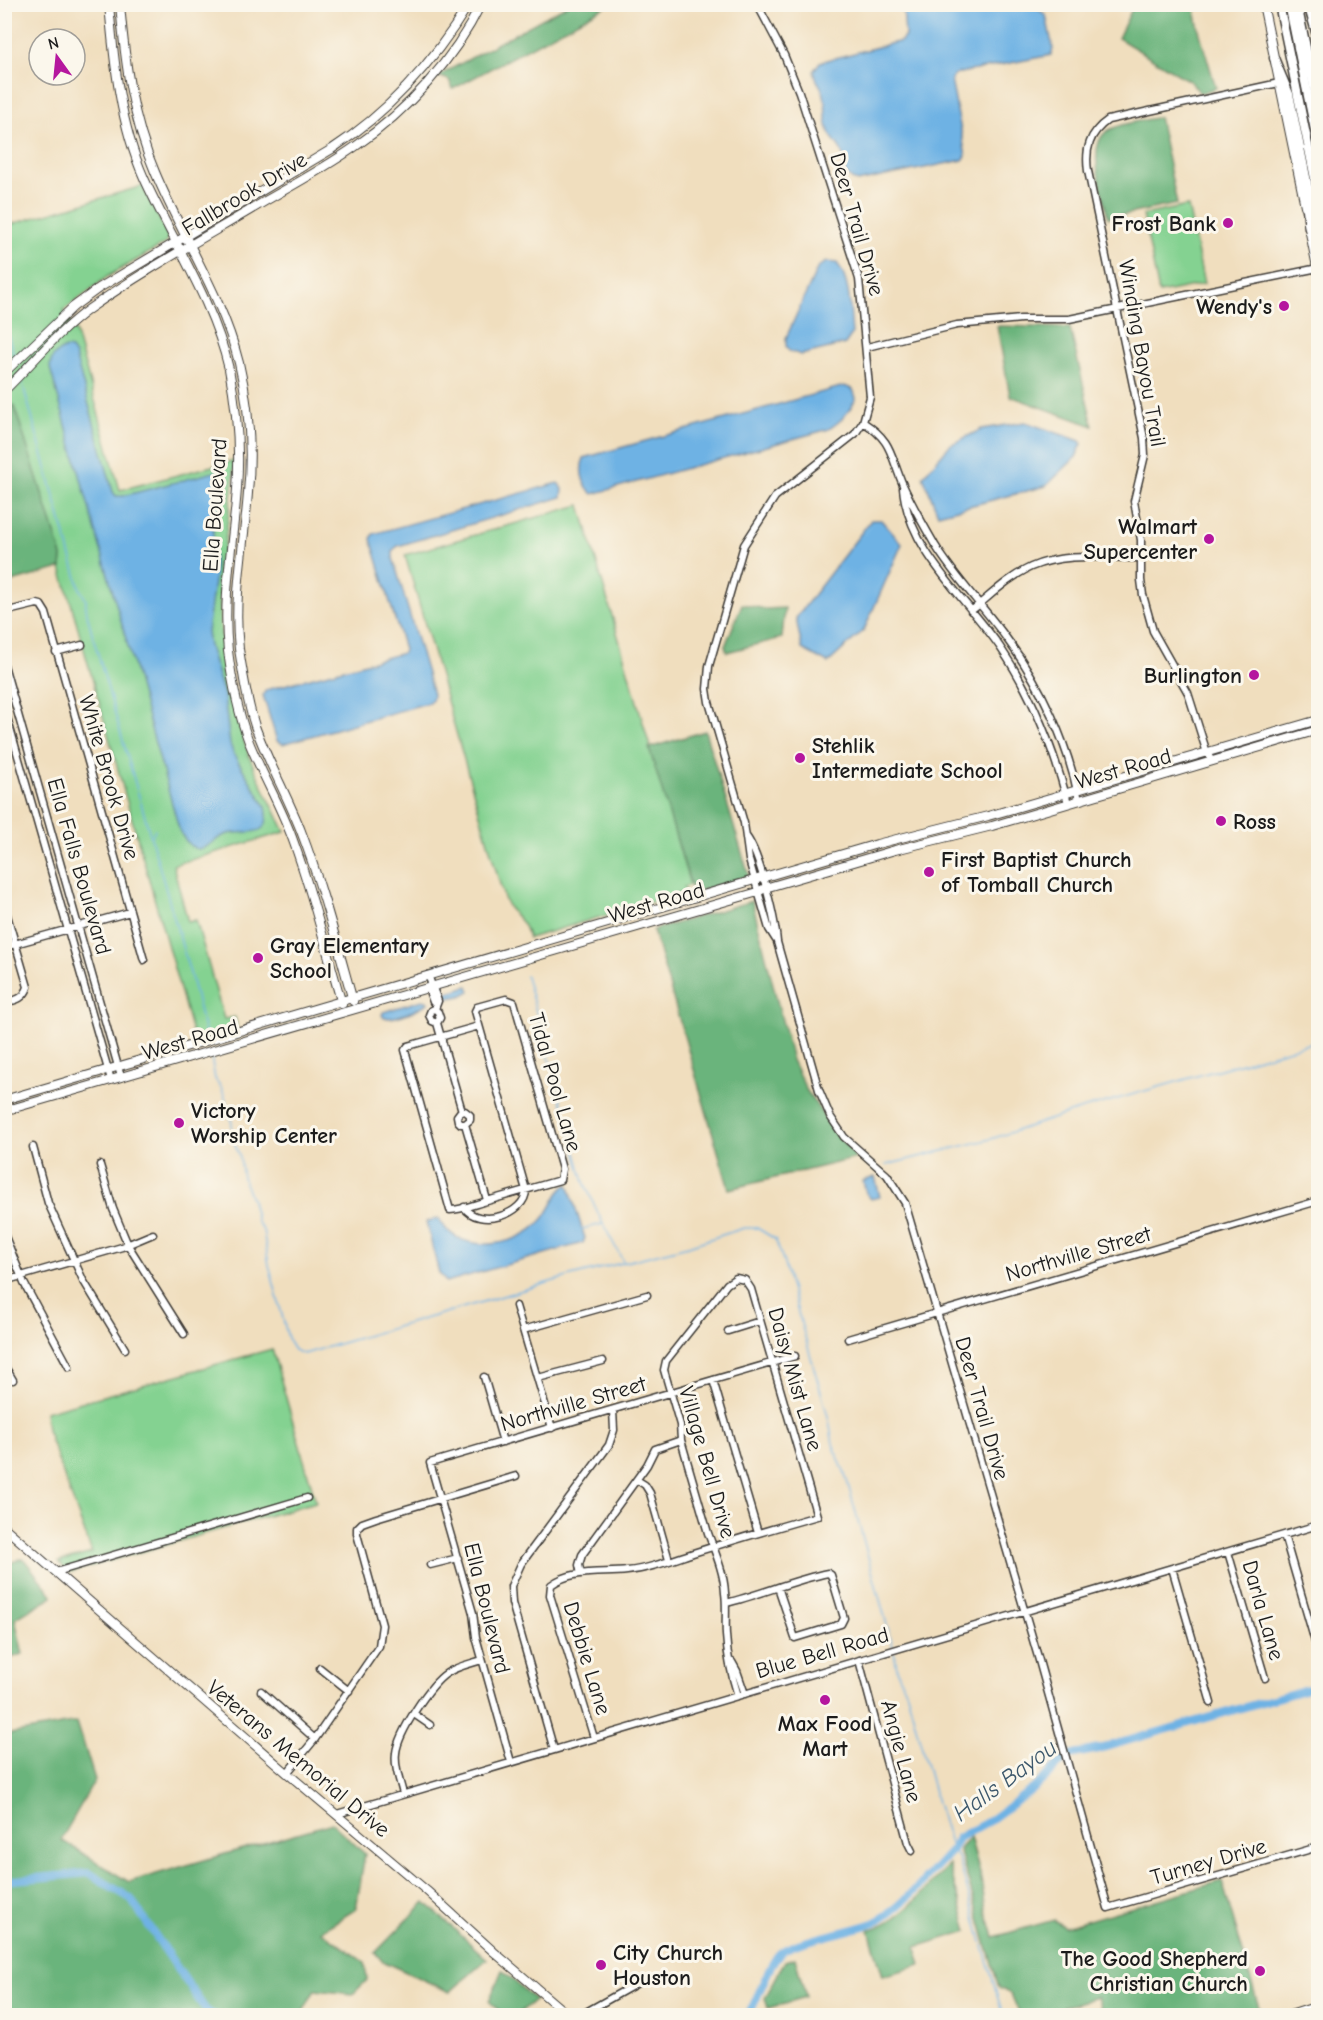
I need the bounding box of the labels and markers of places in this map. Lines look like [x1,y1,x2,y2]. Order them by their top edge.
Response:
place label: Frost Bank [1112,211,1216,237]
marker: Frost Bank [1221,216,1235,230]
place label: Wendy's [1196,294,1272,320]
marker: Wendy's [1277,299,1291,313]
place label: Walmart Supercenter [1084,514,1198,565]
marker: Walmart Supercenter [1202,532,1216,546]
place label: Burlington [1144,663,1242,689]
marker: Burlington [1247,668,1261,682]
place label: Stehlik Intermediate School [812,733,1003,784]
marker: Stehlik Intermediate School [793,751,807,765]
place label: Ross [1233,809,1276,835]
marker: Ross [1214,814,1228,828]
place label: First Baptist Church of Tomball Church [941,847,1132,898]
marker: First Baptist Church of Tomball Church [922,865,936,879]
place label: Gray Elementary School [270,933,430,984]
marker: Gray Elementary School [251,951,265,965]
place label: Victory Worship Center [191,1098,337,1149]
marker: Victory Worship Center [172,1116,186,1130]
marker: Max Food Mart [818,1693,832,1707]
place label: Max Food Mart [778,1711,872,1762]
place label: City Church Houston [613,1940,723,1991]
place label: The Good Shepherd Christian Church [1061,1946,1248,1997]
marker: City Church Houston [594,1958,608,1972]
marker: The Good Shepherd Christian Church [1253,1964,1267,1978]

